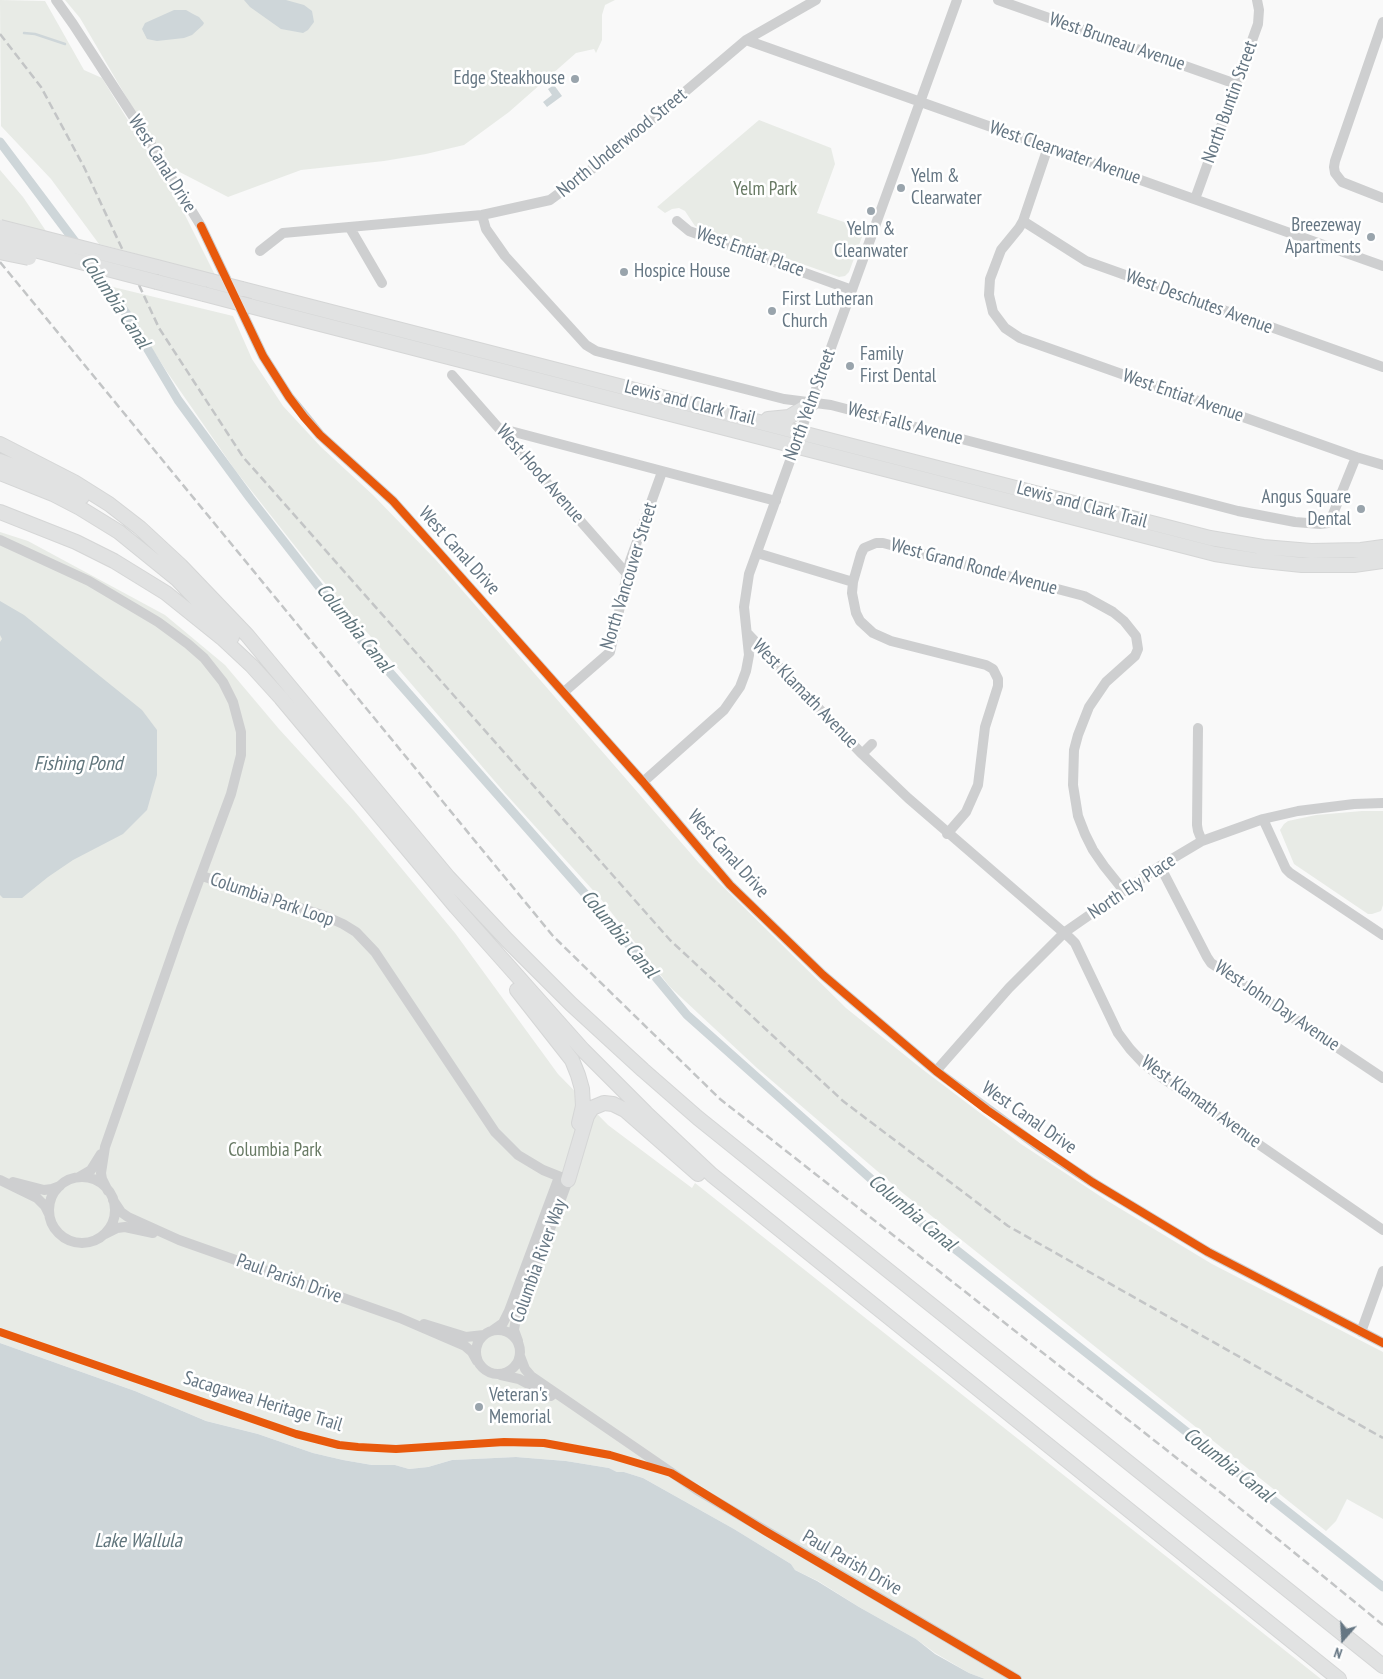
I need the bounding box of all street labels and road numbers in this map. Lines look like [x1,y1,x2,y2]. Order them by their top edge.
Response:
street label: West Bruneau Avenue [1046,8,1188,76]
street label: North Buntin Street [1197,38,1263,166]
street label: North Underwood Street [553,84,691,202]
street label: West Canal Drive [123,111,201,217]
street label: West Clearwater Avenue [986,116,1144,190]
street label: West Entiat Place [693,222,807,282]
street label: West Deschutes Avenue [1122,265,1276,339]
street label: North Yelm Street [779,346,841,464]
street label: West Entiat Avenue [1120,365,1246,427]
street label: Lewis and Clark Trail [622,376,758,430]
street label: West Falls Avenue [845,398,965,450]
street label: West Hood Avenue [491,420,589,528]
street label: Lewis and Clark Trail [1014,477,1150,533]
street label: North Vancouver Street [596,500,662,652]
street label: West Canal Drive [414,502,504,600]
street label: West Grand Ronde Avenue [888,534,1060,600]
street label: West Klamath Avenue [747,635,863,753]
street label: West Canal Drive [683,805,773,903]
street label: North Ely Place [1084,849,1180,925]
street label: Columbia Park Loop [207,868,337,932]
street label: West John Day Avenue [1210,956,1344,1056]
street label: West Klamath Avenue [1137,1051,1265,1153]
street label: West Canal Drive [977,1077,1081,1159]
street label: Columbia River Way [506,1196,572,1326]
street label: Paul Parish Drive [233,1249,345,1309]
street label: Sacagawea Heritage Trail [181,1367,345,1437]
street label: Paul Parish Drive [798,1525,906,1601]

